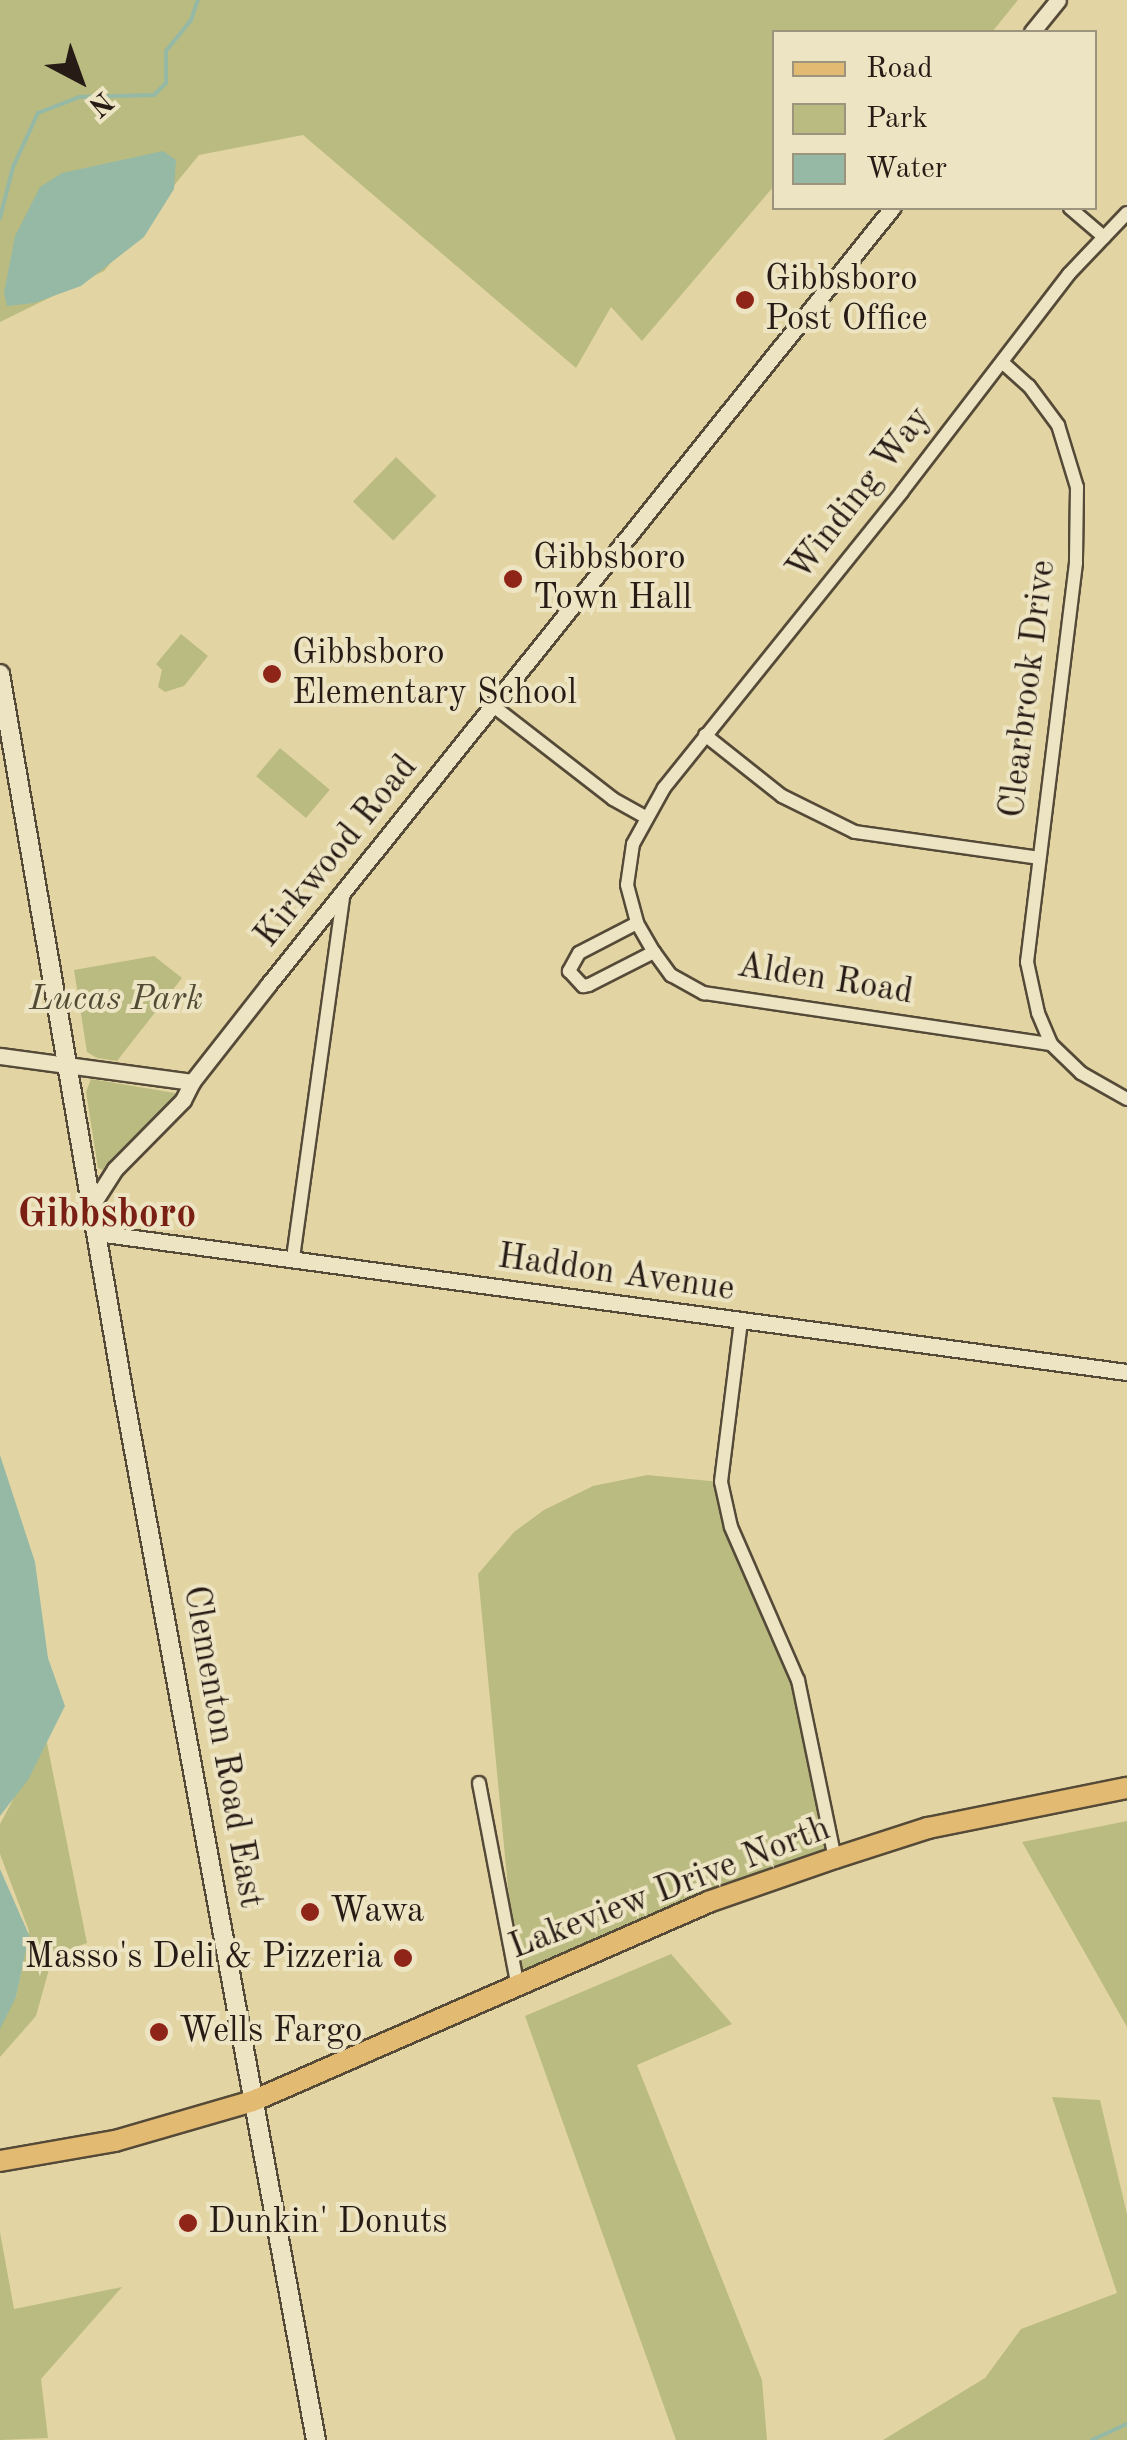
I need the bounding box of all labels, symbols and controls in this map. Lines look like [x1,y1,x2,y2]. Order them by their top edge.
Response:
north arrow [30,30,130,130]
legend [772,30,1097,210]
text: Road [866,54,933,84]
text: N [82,85,117,120]
text: Park [866,104,928,134]
text: Water [866,154,947,184]
place label: Gibbsboro Post Office [765,259,928,341]
marker: Gibbsboro Post Office [734,289,756,311]
street label: Winding Way [779,399,941,589]
place label: Gibbsboro Town Hall [533,538,692,620]
street label: Clearbrook Drive [992,558,1066,820]
marker: Gibbsboro Town Hall [502,568,524,590]
place label: Gibbsboro Elementary School [292,633,577,715]
marker: Gibbsboro Elementary School [261,663,283,685]
street label: Kirkwood Road [247,748,427,956]
street label: Alden Road [734,945,916,1015]
park label: Lucas Park [29,979,203,1021]
district label: Gibbsboro [18,1192,196,1240]
street label: Haddon Avenue [495,1237,737,1311]
street label: Clementon Road East [173,1582,271,1912]
street label: Lakeview Drive North [504,1808,836,1970]
place label: Wawa [330,1891,424,1933]
marker: Wawa [299,1901,321,1923]
place label: Masso's Deli & Pizzeria [25,1937,383,1979]
marker: Masso's Deli & Pizzeria [392,1947,414,1969]
place label: Wells Fargo [179,2011,362,2053]
marker: Wells Fargo [148,2021,170,2043]
place label: Dunkin' Donuts [208,2202,447,2244]
marker: Dunkin' Donuts [177,2212,199,2234]

